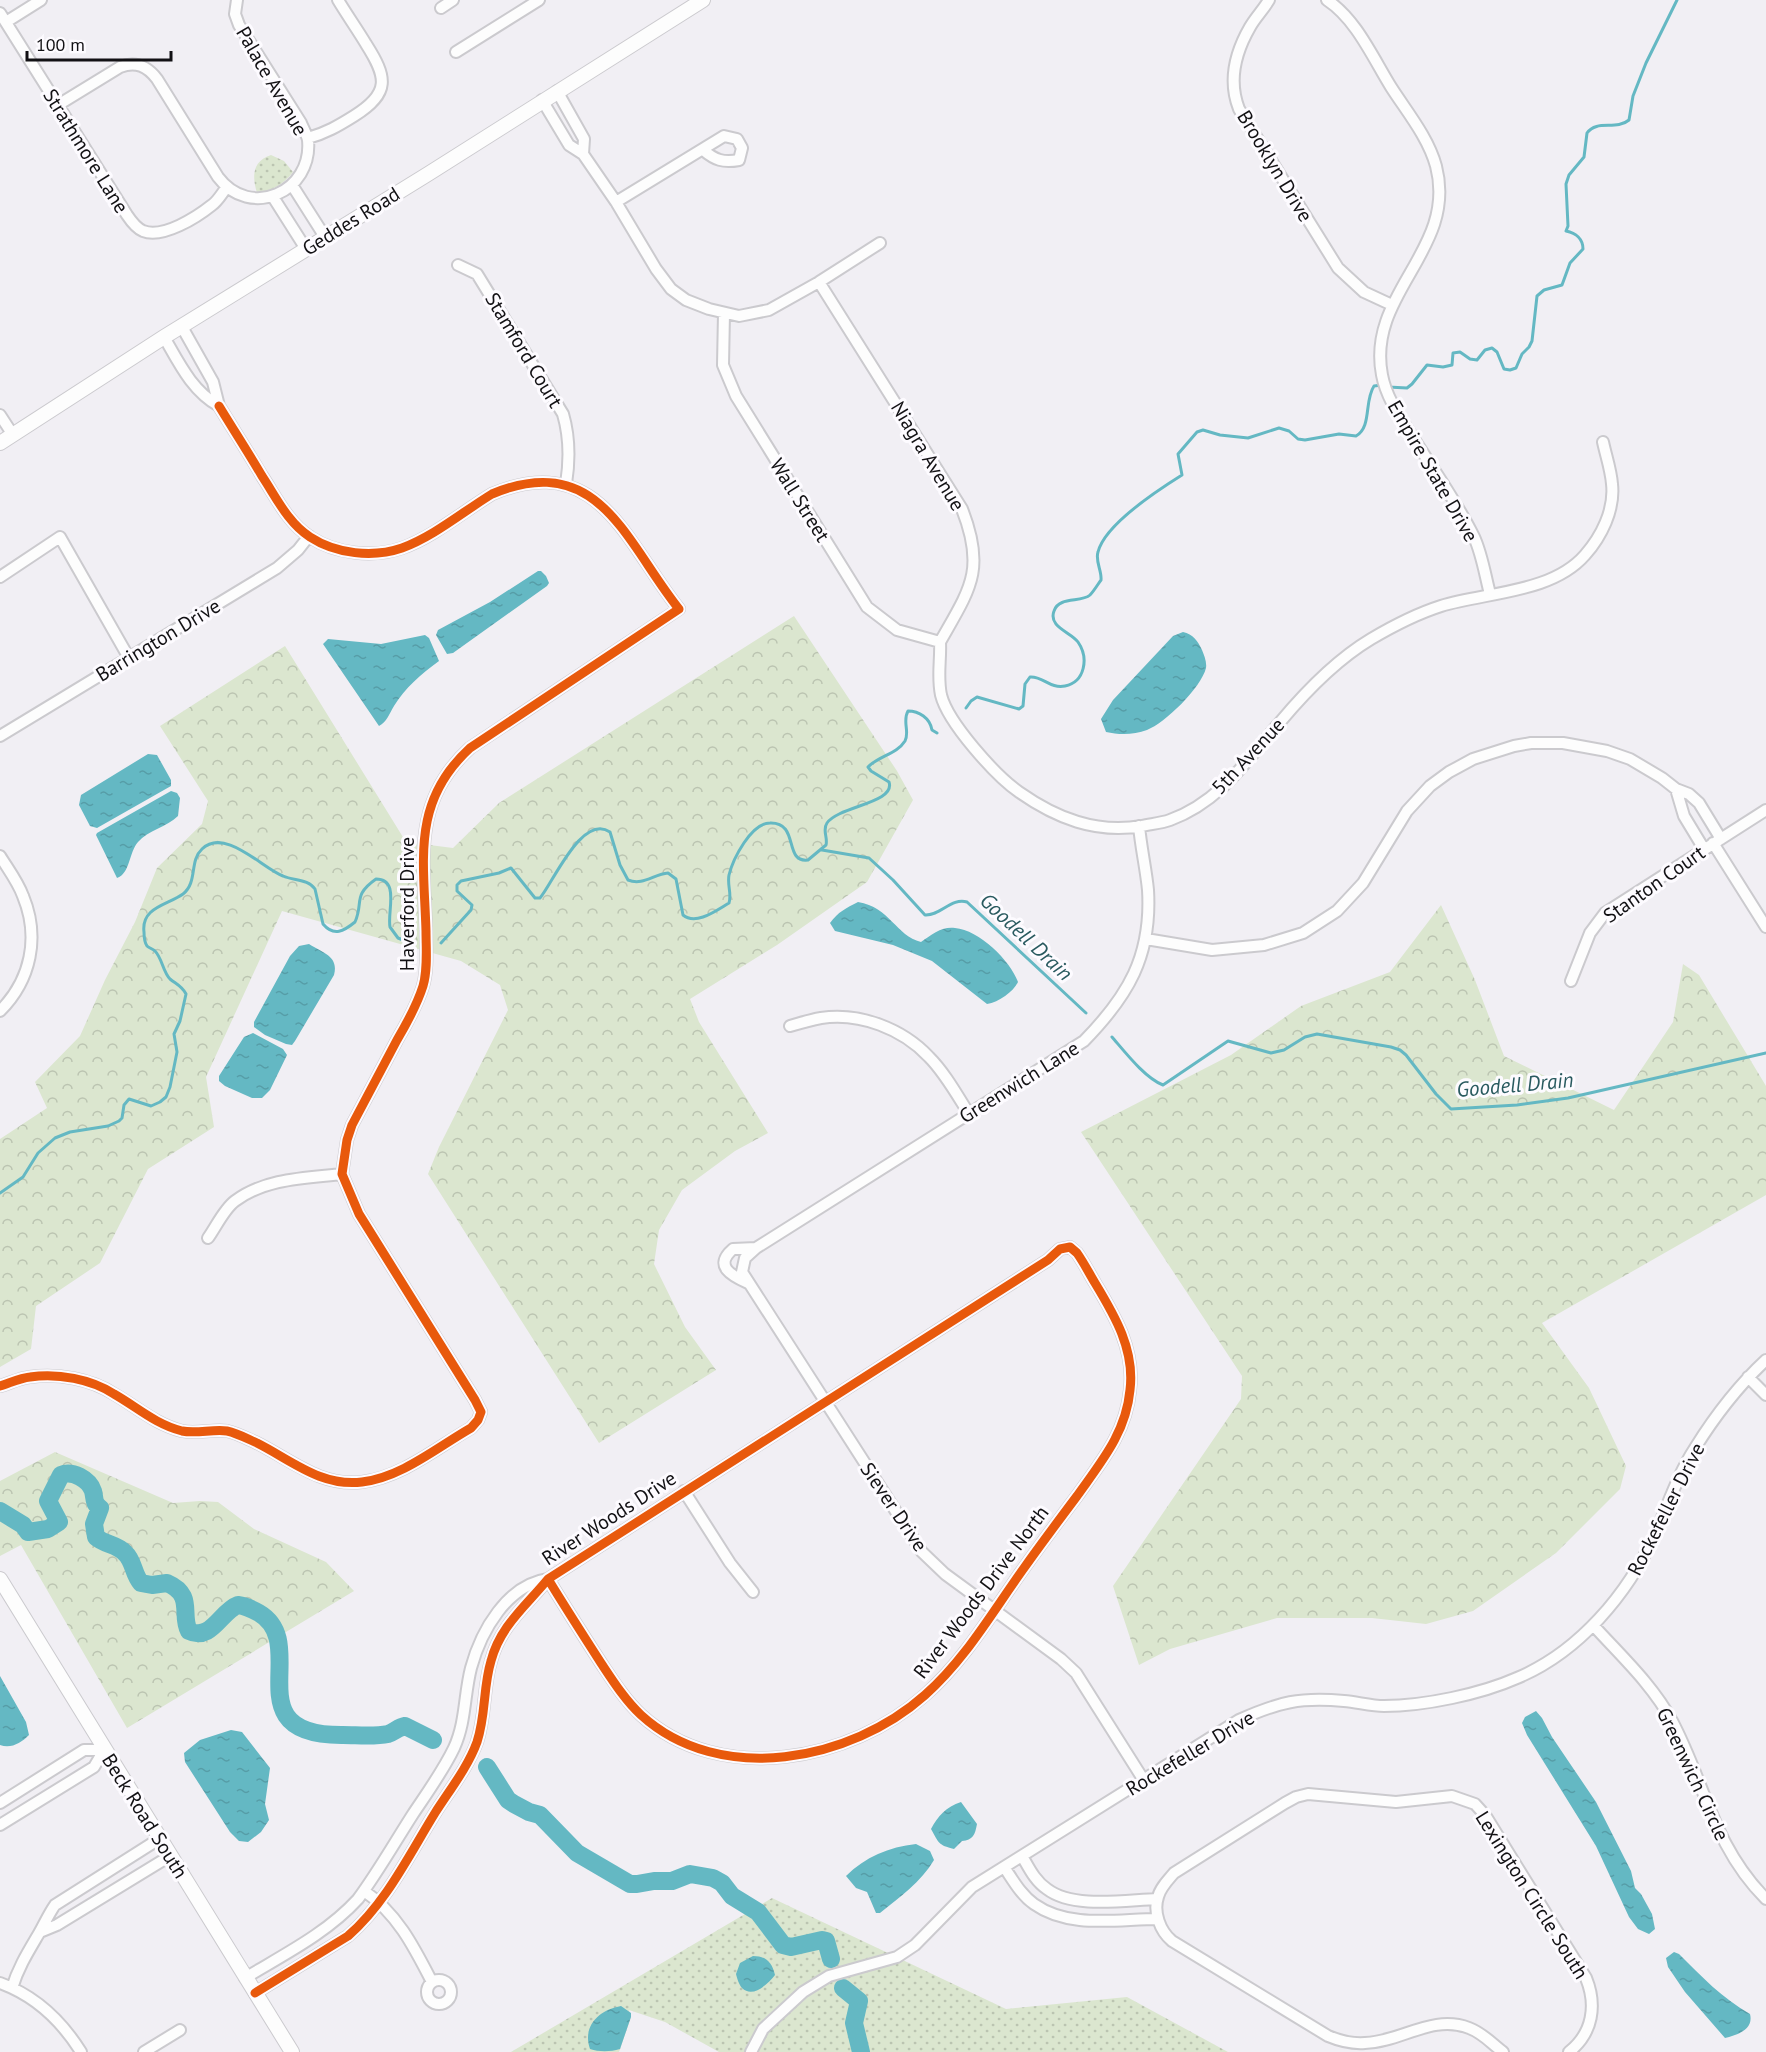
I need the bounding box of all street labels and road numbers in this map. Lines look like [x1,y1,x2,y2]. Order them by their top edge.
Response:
street label: Palace Avenue [230,22,314,140]
street label: Strathmore Lane [37,84,135,218]
street label: Brooklyn Drive [1231,105,1319,227]
street label: Geddes Road [297,181,405,261]
street label: Stamford Court [479,288,569,412]
street label: Empire State Drive [1382,395,1484,547]
street label: Niagra Avenue [885,396,971,516]
street label: Wall Street [764,453,836,547]
street label: Barrington Drive [91,593,225,687]
street label: 5th Avenue [1206,712,1290,800]
street label: Haverford Drive [394,837,420,971]
street label: Stanton Court [1598,839,1710,929]
street label: Greenwich Lane [954,1035,1084,1129]
street label: Rockefeller Drive [1621,1438,1711,1580]
street label: Siever Drive [855,1457,933,1557]
street label: River Woods Drive [537,1465,681,1571]
street label: River Woods Drive North [908,1500,1054,1684]
street label: Greenwich Circle [1651,1703,1735,1845]
street label: Rockefeller Drive [1121,1704,1259,1802]
street label: Beck Road South [96,1749,194,1883]
street label: Lexington Circle South [1470,1806,1594,1984]

